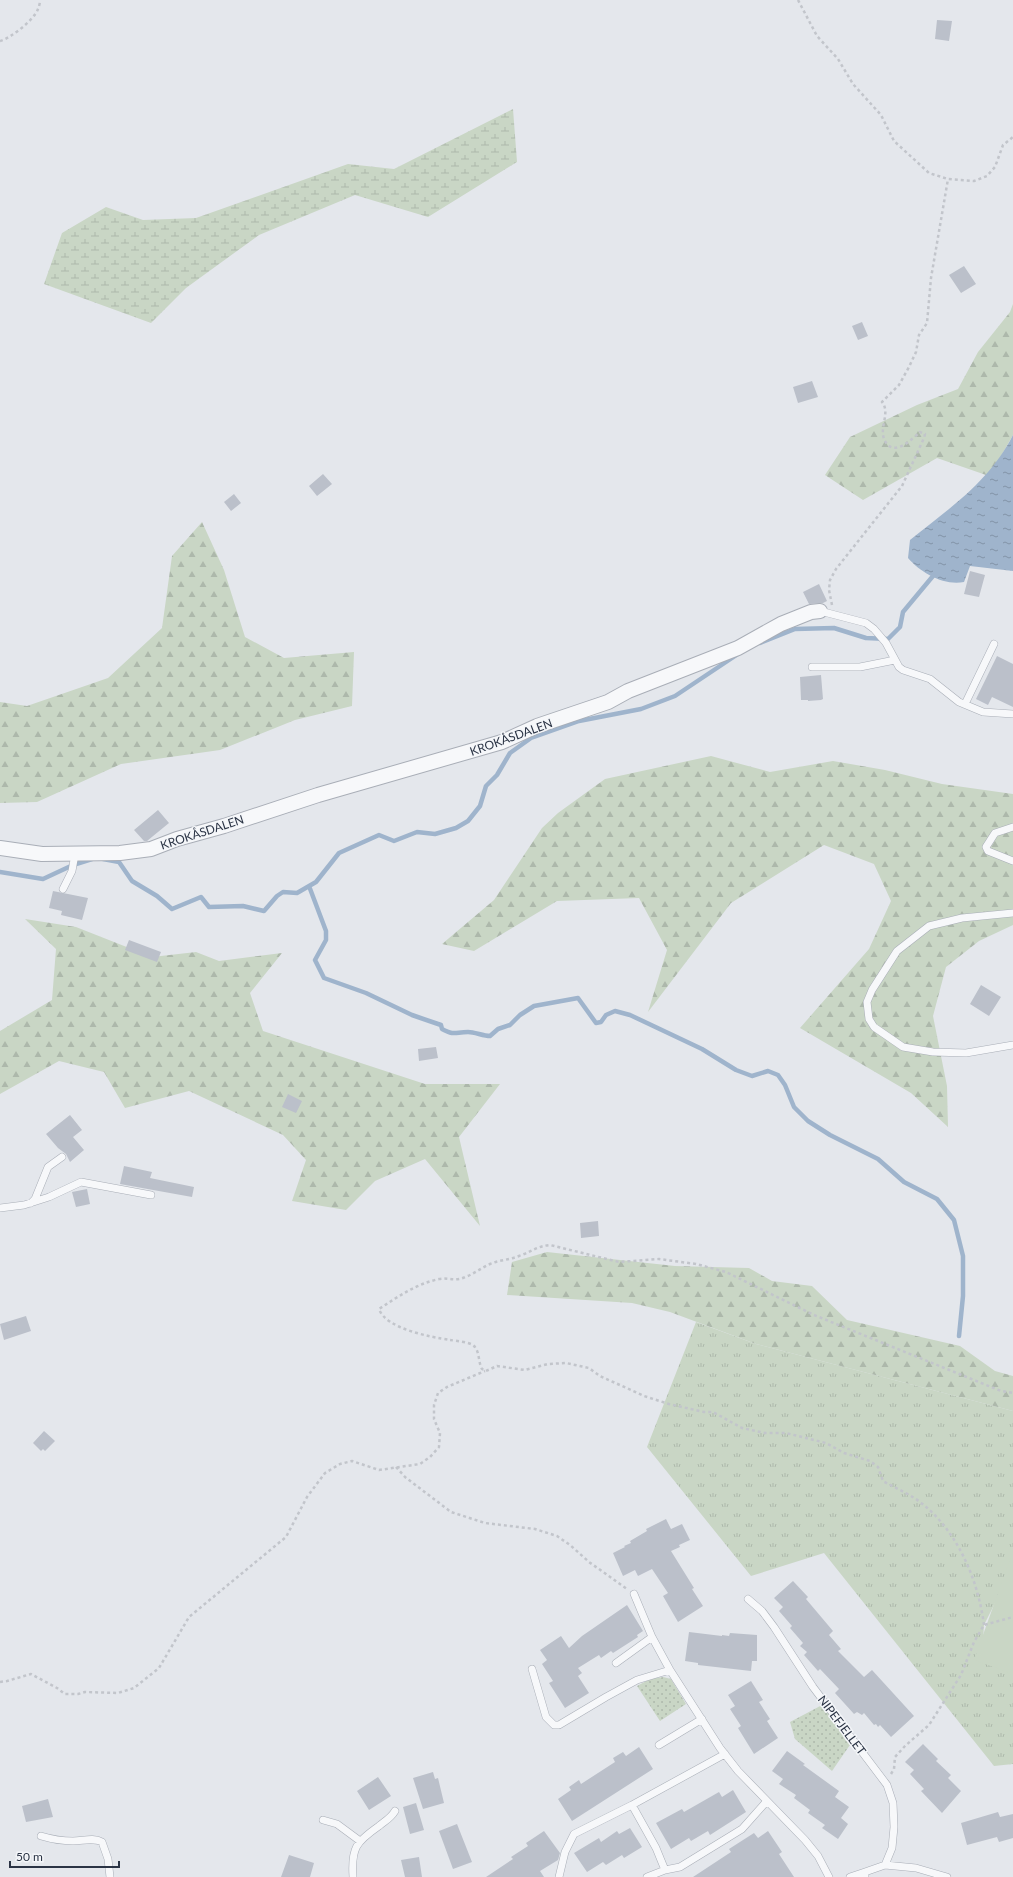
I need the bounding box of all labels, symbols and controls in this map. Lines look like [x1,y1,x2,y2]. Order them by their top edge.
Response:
street label: KROKÅSDALEN [468,715,554,759]
street label: KROKÅSDALEN [158,811,246,853]
street label: NIPEFJELLET [815,1692,869,1758]
scale bar [10,1843,119,1869]
text: 50 m [16,1849,43,1864]

